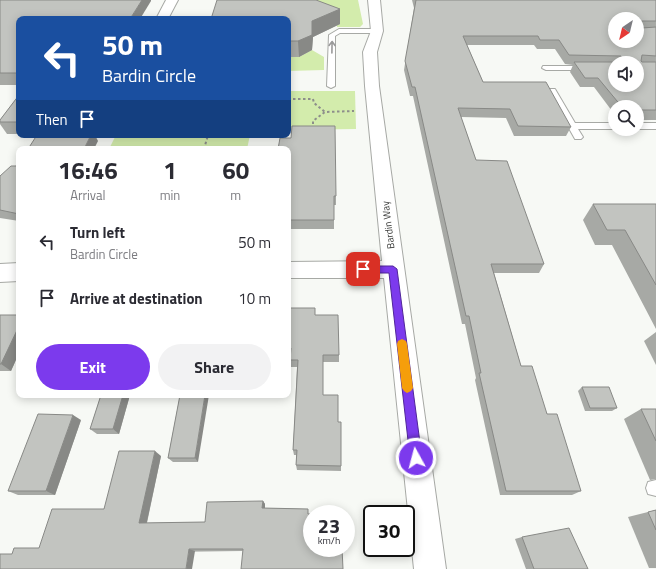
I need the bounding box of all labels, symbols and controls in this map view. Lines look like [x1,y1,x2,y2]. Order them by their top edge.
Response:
north arrow [608,12,644,48]
map controls [608,12,644,136]
text: 50 m [102,23,163,66]
icon: left [36,32,88,84]
one-way arrow [328,41,336,54]
button: sound [608,56,644,92]
text: Bardin Circle [102,62,196,89]
button: search [608,100,644,136]
text: Then [36,108,68,131]
icon: arrive [76,108,98,130]
text: 16:46 [58,152,118,188]
text: 1 [163,152,177,188]
text: 60 [222,152,249,188]
text: Arrival [70,185,105,205]
text: min [160,185,180,205]
text: m [230,185,241,205]
street label: Bardin Way [378,200,398,250]
text: Turn left [70,221,125,244]
icon: left [36,231,58,253]
text: 50 m [238,231,271,254]
text: Bardin Circle [70,244,138,264]
pin [346,252,380,286]
icon: arrive [352,258,374,280]
icon: arrive [36,287,58,309]
text: Arrive at destination [70,287,203,310]
text: 10 m [238,287,271,310]
button: Exit [36,344,150,390]
button: Share [158,344,271,390]
position arrow [395,437,437,479]
speed limit sign: 30 [363,505,415,557]
text: 23 [318,510,340,541]
text: km/h [318,533,340,548]

